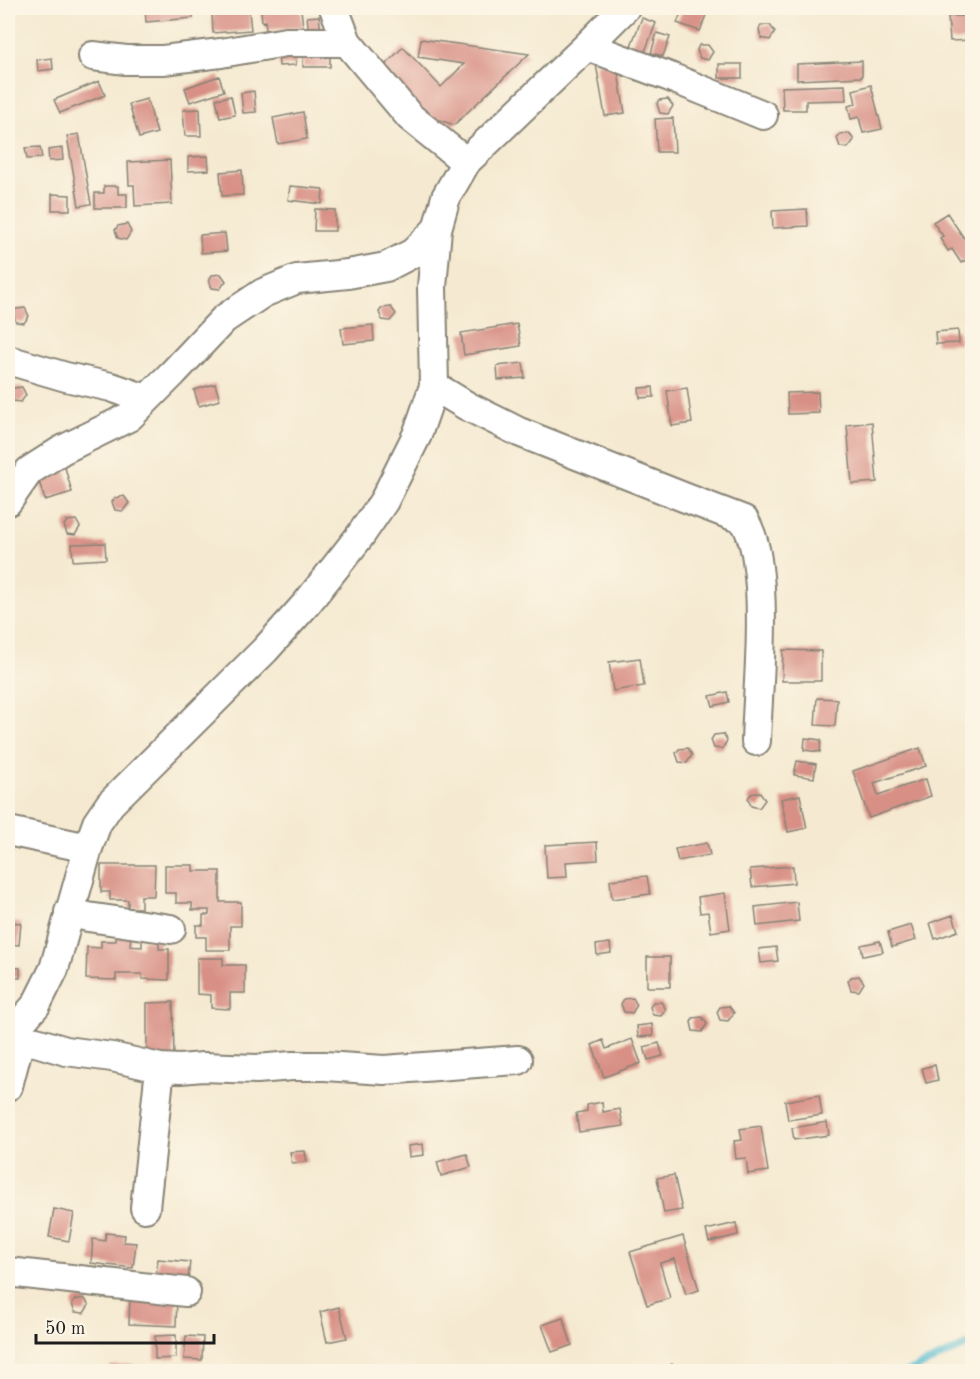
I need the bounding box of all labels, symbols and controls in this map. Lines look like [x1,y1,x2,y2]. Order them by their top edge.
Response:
scale bar [36,1307,214,1345]
text: 50 m [45,1320,85,1338]

